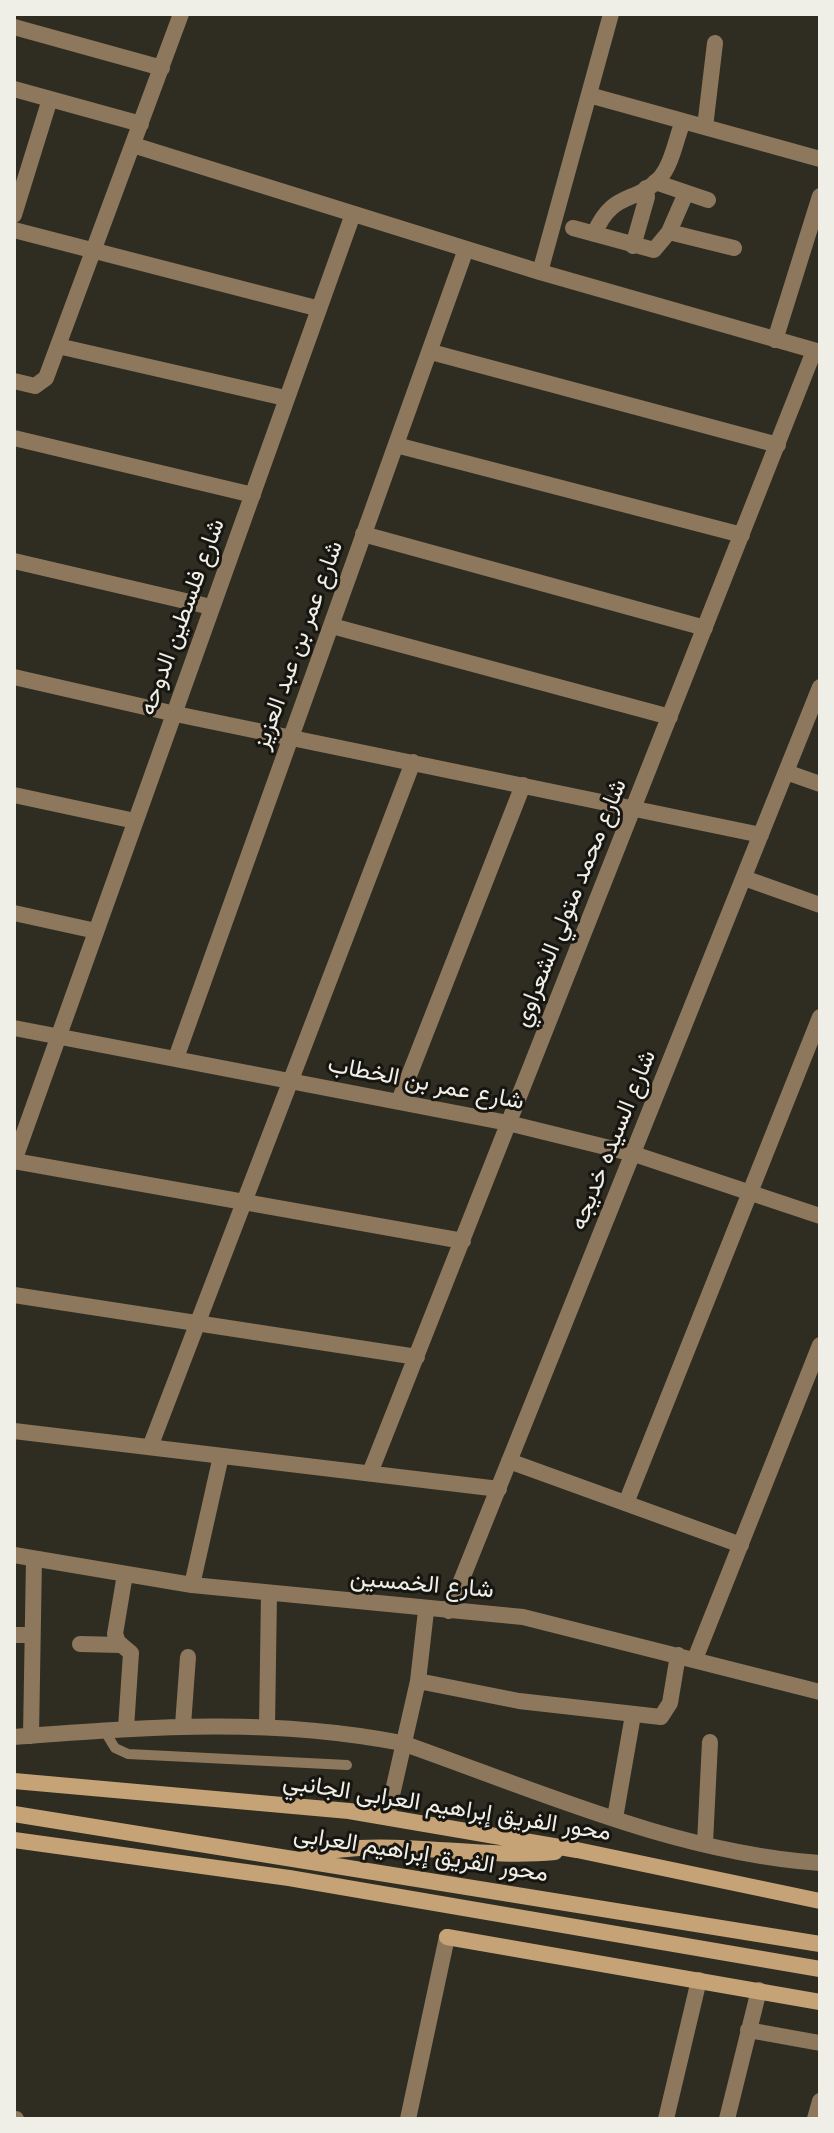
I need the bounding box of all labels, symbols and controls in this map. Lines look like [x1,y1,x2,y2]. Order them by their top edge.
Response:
street label: شارع فلسطين الدوحه [133,515,231,719]
street label: شارع عمر بن عبد العزيز [247,537,349,753]
street label: شارع محمد متولي الشعراوي [507,775,633,1031]
street label: شارع السيده خديجه [564,1046,662,1234]
street label: شارع عمر بن الخطاب [325,1050,527,1116]
street label: شارع الخمسين [349,1563,495,1605]
street label: محور الفريق إبراهيم العرابى الجانبي [281,1767,613,1847]
street label: محور الفريق إبراهيم العرابى [292,1820,550,1888]

